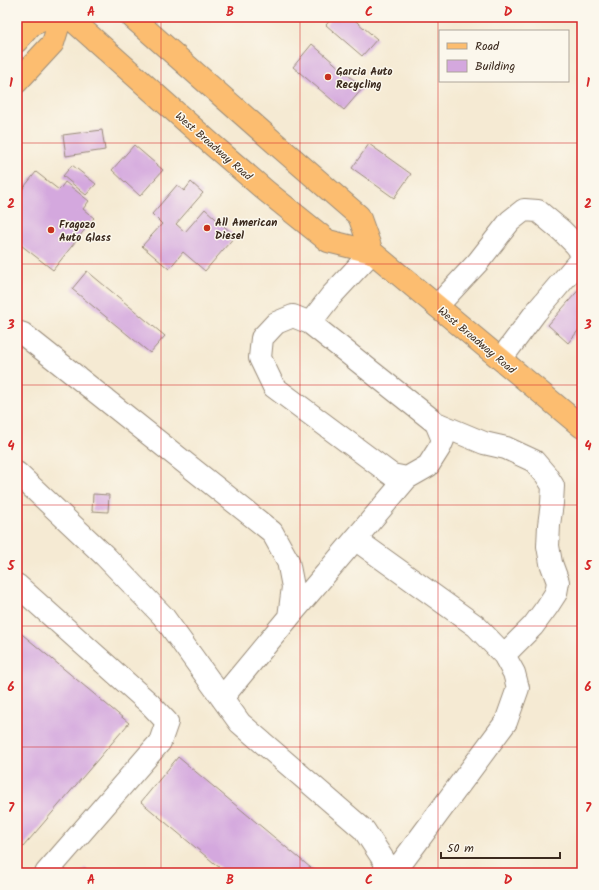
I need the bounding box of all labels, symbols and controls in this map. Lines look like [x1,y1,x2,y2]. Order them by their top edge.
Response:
text: A [87,2,95,23]
text: B [226,2,234,23]
text: C [365,2,373,23]
text: D [504,2,513,23]
legend [439,30,569,82]
text: Road [475,37,500,56]
text: Building [475,57,515,76]
place label: Garcia Auto Recycling [336,63,393,94]
marker: Garcia Auto Recycling [323,72,333,82]
text: 1 [9,73,13,94]
text: 1 [586,73,590,94]
street label: West Broadway Road [171,108,256,186]
text: 2 [7,194,15,215]
text: 2 [584,194,592,215]
place label: All American Diesel [215,214,277,245]
place label: Fragozo Auto Glass [59,216,112,247]
marker: All American Diesel [202,223,212,233]
marker: Fragozo Auto Glass [46,225,56,235]
street label: West Broadway Road [433,303,520,379]
text: 3 [6,315,15,336]
text: 3 [583,315,592,336]
text: 4 [7,436,15,457]
text: 4 [584,436,592,457]
text: 5 [7,556,16,577]
text: 5 [584,556,593,577]
text: 6 [7,677,15,698]
text: 6 [584,677,592,698]
text: 7 [8,798,15,819]
text: 7 [585,798,592,819]
scale bar [441,834,560,860]
text: 50 m [447,839,474,858]
text: A [87,870,95,890]
text: B [226,870,234,890]
text: C [365,870,373,890]
text: D [504,870,513,890]

